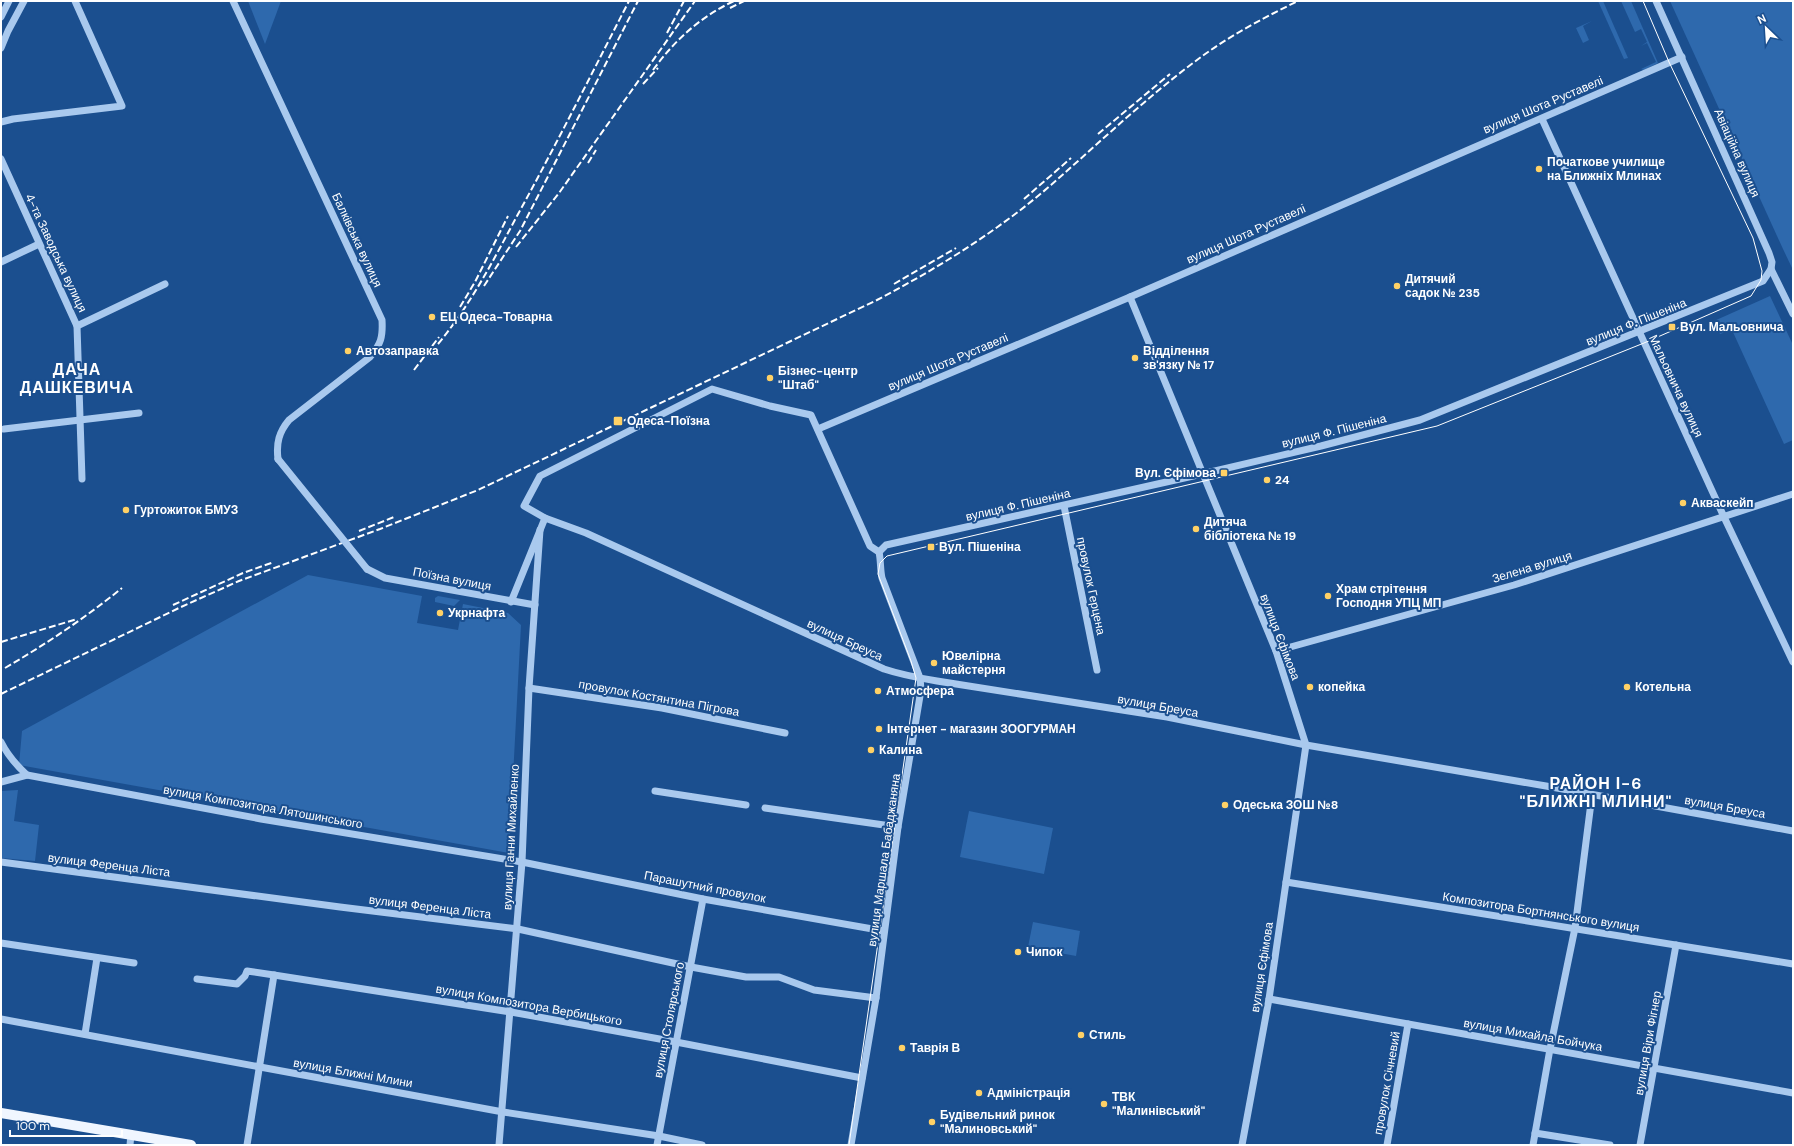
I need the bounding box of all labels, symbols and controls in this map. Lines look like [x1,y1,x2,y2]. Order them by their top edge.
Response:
north arrow [1746,8,1786,48]
text: N [1755,11,1768,27]
street label: вулиця Шота Руставелі [1481,72,1605,138]
street label: Авіаційна вулиця [1710,106,1764,200]
place label: Початкове училище на Ближніх Млинах [1547,154,1665,184]
marker: Початкове училище на Ближніх Млинах [1534,164,1544,174]
street label: Балківська вулиця [328,190,386,290]
street label: 4-та Заводська вулиця [21,191,91,315]
street label: вулиця Шота Руставелі [1184,200,1308,268]
place label: Дитячий садок № 235 [1405,271,1480,301]
marker: Дитячий садок № 235 [1392,281,1402,291]
street label: вулиця Ф. Пішеніна [1583,294,1689,349]
place label: ЕЦ Одеса-Товарна [440,309,553,325]
marker: ЕЦ Одеса-Товарна [427,312,437,322]
place label: Вул. Мальовнича [1680,319,1784,335]
marker: Вул. Мальовнича [1667,322,1677,332]
street label: вулиця Шота Руставелі [886,329,1010,395]
street label: Мальовнича вулиця [1645,332,1707,440]
place label: Автозаправка [356,343,439,359]
place label: Відділення зв'язку № 17 [1143,343,1215,373]
marker: Автозаправка [343,346,353,356]
marker: Відділення зв'язку № 17 [1130,353,1140,363]
district label: ДАЧА ДАШКЕВИЧА [20,359,134,398]
place label: Бізнес-центр "Штаб" [778,363,858,393]
marker: Бізнес-центр "Штаб" [765,373,775,383]
street label: вулиця Ф. Пішеніна [1280,410,1388,452]
place label: Одеса-Поїзна [627,413,710,429]
marker: Одеса-Поїзна [612,415,624,427]
place label: Вул. Єфімова [1135,465,1216,481]
marker: Вул. Єфімова [1219,468,1229,478]
place label: 24 [1275,472,1290,488]
marker: 24 [1262,475,1272,485]
street label: вулиця Ф. Пішеніна [964,485,1072,525]
place label: Акваскейп [1691,495,1754,511]
marker: Акваскейп [1678,498,1688,508]
place label: Гуртожиток БМУЗ [134,502,238,518]
marker: Гуртожиток БМУЗ [121,505,131,515]
place label: Дитяча бібліотека № 19 [1204,514,1296,544]
marker: Дитяча бібліотека № 19 [1191,524,1201,534]
street label: провулок Герцена [1073,536,1109,637]
place label: Вул. Пішеніна [939,539,1021,555]
marker: Вул. Пішеніна [926,542,936,552]
street label: Зелена вулиця [1490,547,1574,587]
street label: Поїзна вулиця [411,564,493,594]
place label: Храм стрітення Господня УПЦ МП [1336,581,1441,611]
marker: Храм стрітення Господня УПЦ МП [1323,591,1333,601]
street label: вулиця Єфімова [1256,592,1304,683]
place label: Укрнафта [448,605,505,621]
marker: Укрнафта [435,608,445,618]
street label: вулиця Бреуса [805,615,886,665]
place label: Ювелірна майстерня [942,648,1006,678]
marker: Ювелірна майстерня [929,658,939,668]
street label: провулок Костянтина Пігрова [577,676,741,720]
place label: копейка [1318,679,1365,695]
place label: Котельна [1635,679,1691,695]
marker: копейка [1305,682,1315,692]
marker: Котельна [1622,682,1632,692]
place label: Атмосфера [886,683,954,699]
marker: Атмосфера [873,686,883,696]
street label: вулиця Бреуса [1116,691,1200,721]
place label: Інтернет - магазин ЗООГУРМАН [887,721,1076,737]
marker: Інтернет - магазин ЗООГУРМАН [874,724,884,734]
place label: Калина [879,742,922,758]
marker: Калина [866,745,876,755]
street label: вулиця Ганни Михайленко [499,763,523,910]
street label: вулиця Маршала Бабаджаняна [864,772,904,948]
district label: РАЙОН І-6 "БЛИЖНІ МЛИНИ" [1520,773,1672,812]
street label: вулиця Композитора Лятошинського [162,782,364,833]
street label: вулиця Бреуса [1683,792,1767,822]
place label: Одеська ЗОШ №8 [1233,797,1338,813]
marker: Одеська ЗОШ №8 [1220,800,1230,810]
street label: вулиця Ференца Ліста [47,850,171,880]
street label: Парашутний провулок [643,867,768,907]
street label: Композитора Бортнянського вулиця [1441,889,1641,935]
street label: вулиця Ференца Ліста [368,892,492,922]
street label: вулиця Єфімова [1247,920,1277,1013]
place label: Чипок [1026,944,1063,960]
marker: Чипок [1013,947,1023,957]
street label: вулиця Столярського [650,960,688,1079]
street label: вулиця Композитора Вербицького [435,981,624,1029]
street label: вулиця Віри Фігнер [1631,989,1665,1096]
street label: вулиця Михайла Бойчука [1462,1015,1604,1055]
place label: Стиль [1089,1027,1126,1043]
marker: Стиль [1076,1030,1086,1040]
street label: провулок Січневий [1370,1030,1404,1136]
place label: Таврія В [910,1040,961,1056]
marker: Таврія В [897,1043,907,1053]
street label: вулиця Ближні Млини [292,1055,414,1091]
place label: Адміністрація [987,1085,1070,1101]
marker: Адміністрація [974,1088,984,1098]
place label: ТВК "Малинівський" [1112,1089,1205,1119]
marker: ТВК "Малинівський" [1099,1099,1109,1109]
place label: Будівельний ринок "Малиновський" [940,1107,1056,1137]
scale bar [10,1112,122,1138]
marker: Будівельний ринок "Малиновський" [927,1117,937,1127]
text: 100 m [16,1118,50,1134]

